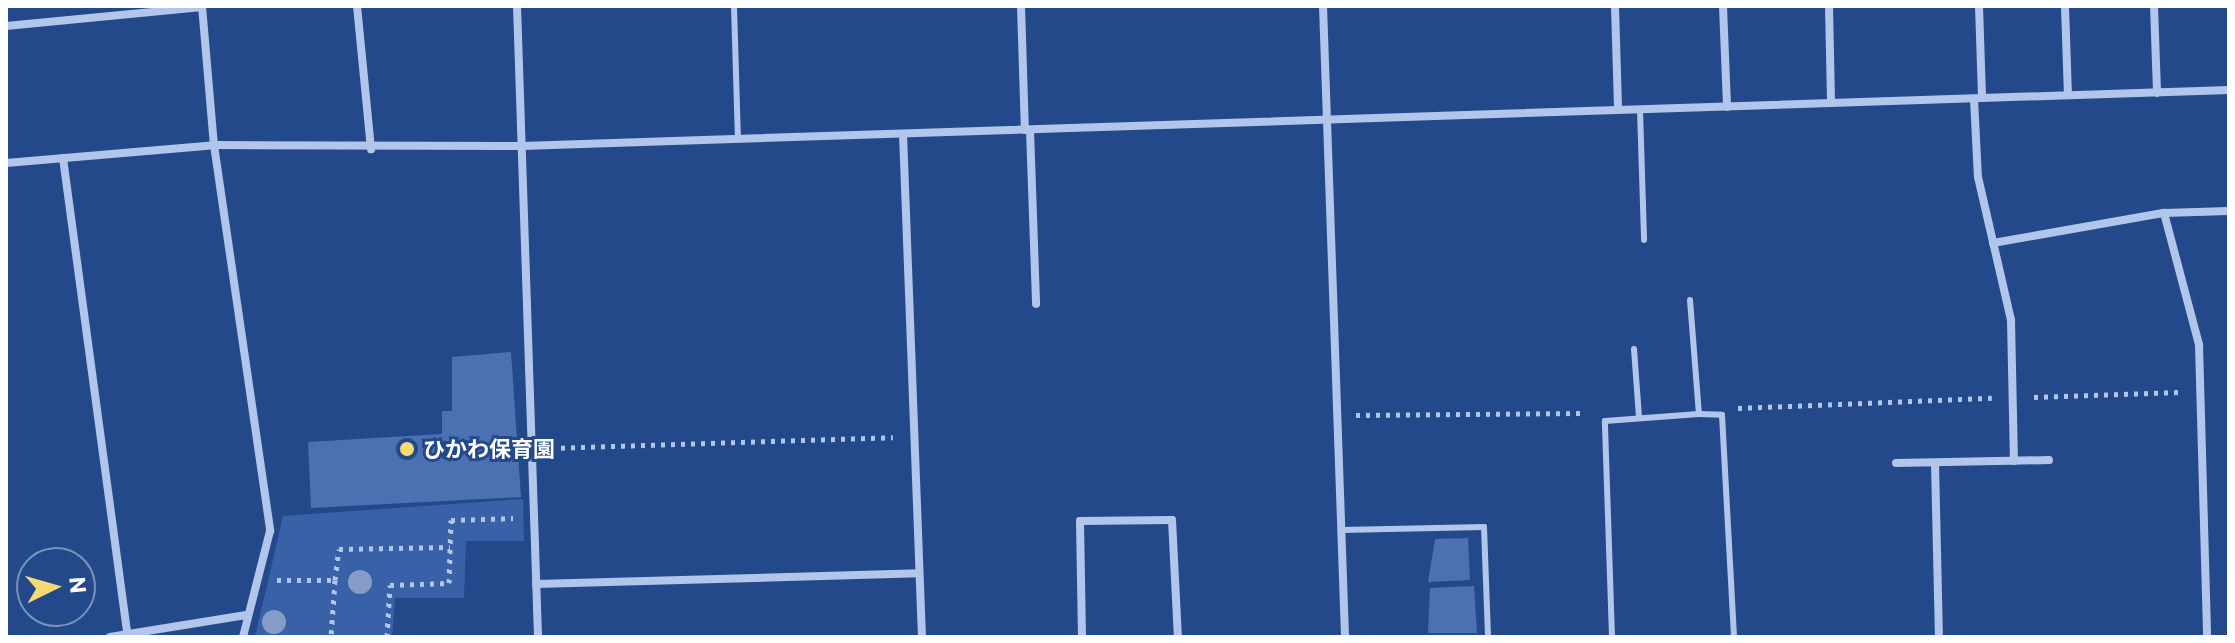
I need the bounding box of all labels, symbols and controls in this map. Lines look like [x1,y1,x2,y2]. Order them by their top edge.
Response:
place label: ひかわ保育園 [423,436,555,462]
marker: ひかわ保育園 [398,440,416,458]
north arrow [16,547,96,627]
text: N [64,576,93,594]

